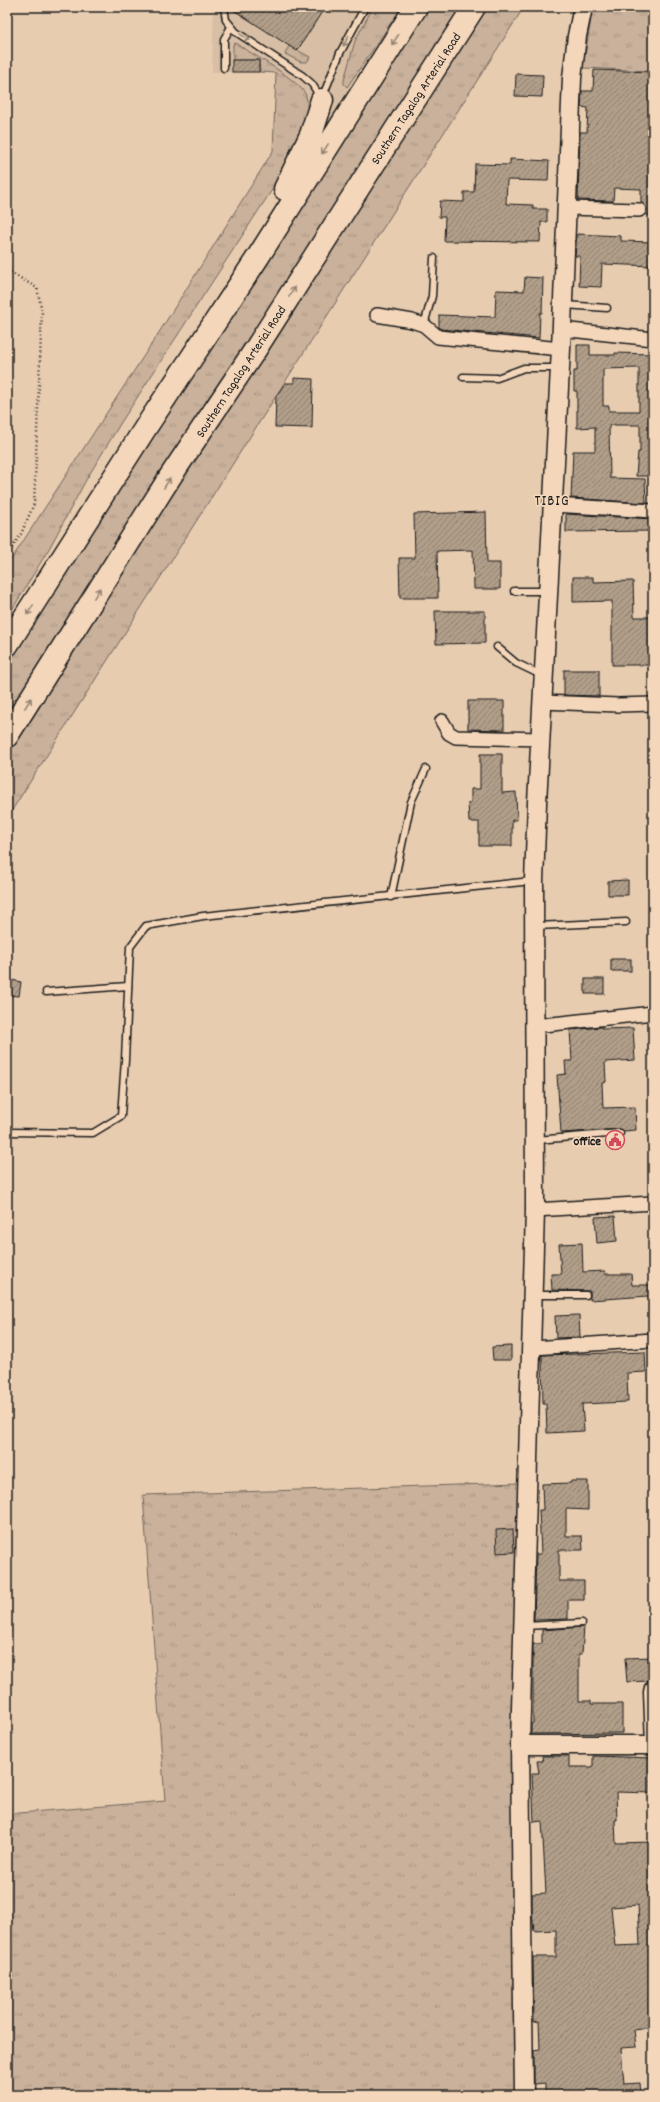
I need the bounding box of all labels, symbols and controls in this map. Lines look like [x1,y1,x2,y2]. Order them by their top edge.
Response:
street label: Southern Tagalog Arterial Road [367,30,467,169]
one-way arrow [239,34,251,42]
one-way arrow [342,34,349,46]
one-way arrow [391,34,399,45]
one-way arrow [321,143,329,155]
one-way arrow [288,286,296,298]
street label: Southern Tagalog Arterial Road [192,303,292,442]
one-way arrow [163,477,171,489]
district label: TIBIG [535,491,570,513]
one-way arrow [93,588,101,599]
one-way arrow [25,604,33,616]
one-way arrow [24,698,32,709]
public building icon: office [604,1129,626,1151]
place label: office [573,1133,601,1152]

